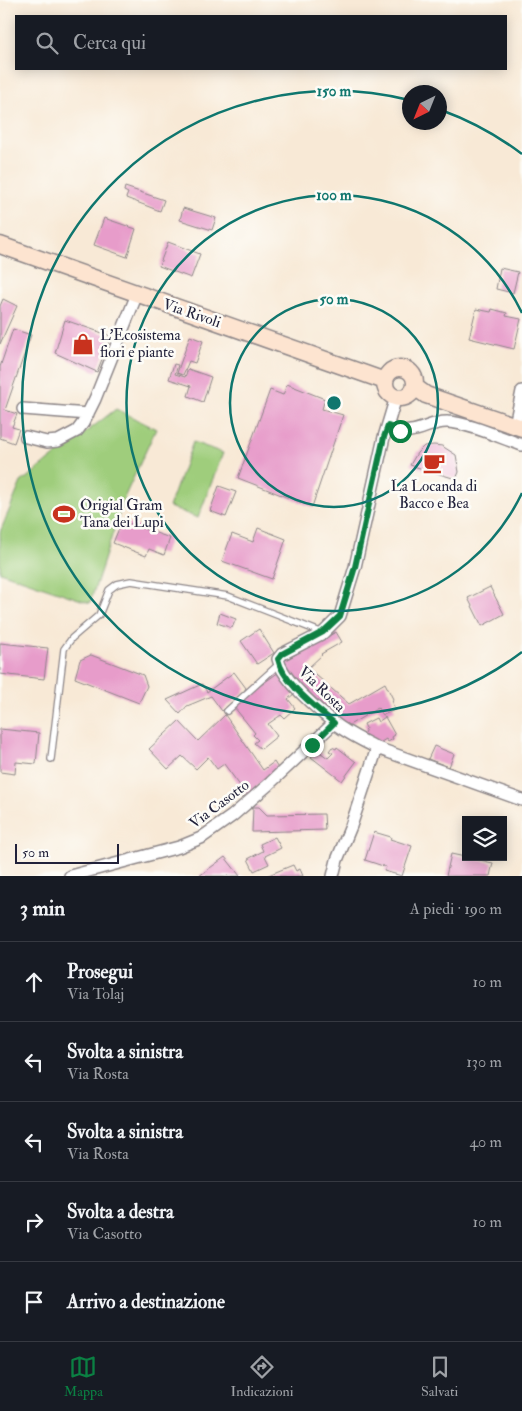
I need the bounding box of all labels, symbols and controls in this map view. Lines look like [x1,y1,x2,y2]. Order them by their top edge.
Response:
search box [15,15,507,70]
icon: search [33,29,61,57]
text: Cerca qui [73,31,146,55]
text: 150 m [317,82,351,101]
north arrow [402,85,447,130]
text: 100 m [316,186,352,205]
text: 50 m [320,290,349,309]
street label: Via Rivoli [160,295,223,332]
place label: L'Ecosistema fiori e piante [100,326,181,363]
shop icon: L'Ecosistema fiori e piante [70,331,96,357]
centre of rings [325,394,343,412]
route start [389,420,412,443]
cafe icon: La Locanda di Bacco e Bea [421,450,447,476]
place label: La Locanda di Bacco e Bea [391,477,477,513]
place label: Origial Gram Tana dei Lupi [80,496,164,533]
sports icon: Origial Gram Tana dei Lupi [51,501,77,527]
street label: Via Rosta [294,662,350,717]
route end [301,734,324,757]
street label: Via Casotto [186,776,253,833]
map controls [462,816,507,861]
button: layers [462,816,507,861]
scale bar [15,841,119,864]
text: 50 m [22,844,49,861]
text: 3 min [20,895,65,922]
text: A piedi · 190 m [410,899,502,919]
text: Prosegui [67,960,133,984]
icon: ahead [20,968,48,996]
text: 10 m [472,972,502,992]
text: Via Tolaj [67,984,124,1004]
text: Svolta a sinistra [67,1040,183,1064]
icon: left [20,1048,48,1076]
text: 130 m [466,1052,502,1072]
text: Via Rosta [67,1064,129,1084]
text: Svolta a sinistra [67,1120,183,1144]
icon: left [20,1128,48,1156]
text: 40 m [469,1132,502,1152]
text: Via Rosta [67,1144,129,1164]
text: Svolta a destra [67,1200,174,1224]
icon: right [20,1208,48,1236]
text: 10 m [472,1212,502,1232]
text: Via Casotto [67,1224,142,1244]
icon: arrive [20,1288,48,1316]
text: Arrivo a destinazione [67,1290,225,1314]
tab: Mappa [64,1353,103,1400]
tab: Indicazioni [231,1353,293,1400]
tab: Salvati [421,1353,458,1400]

